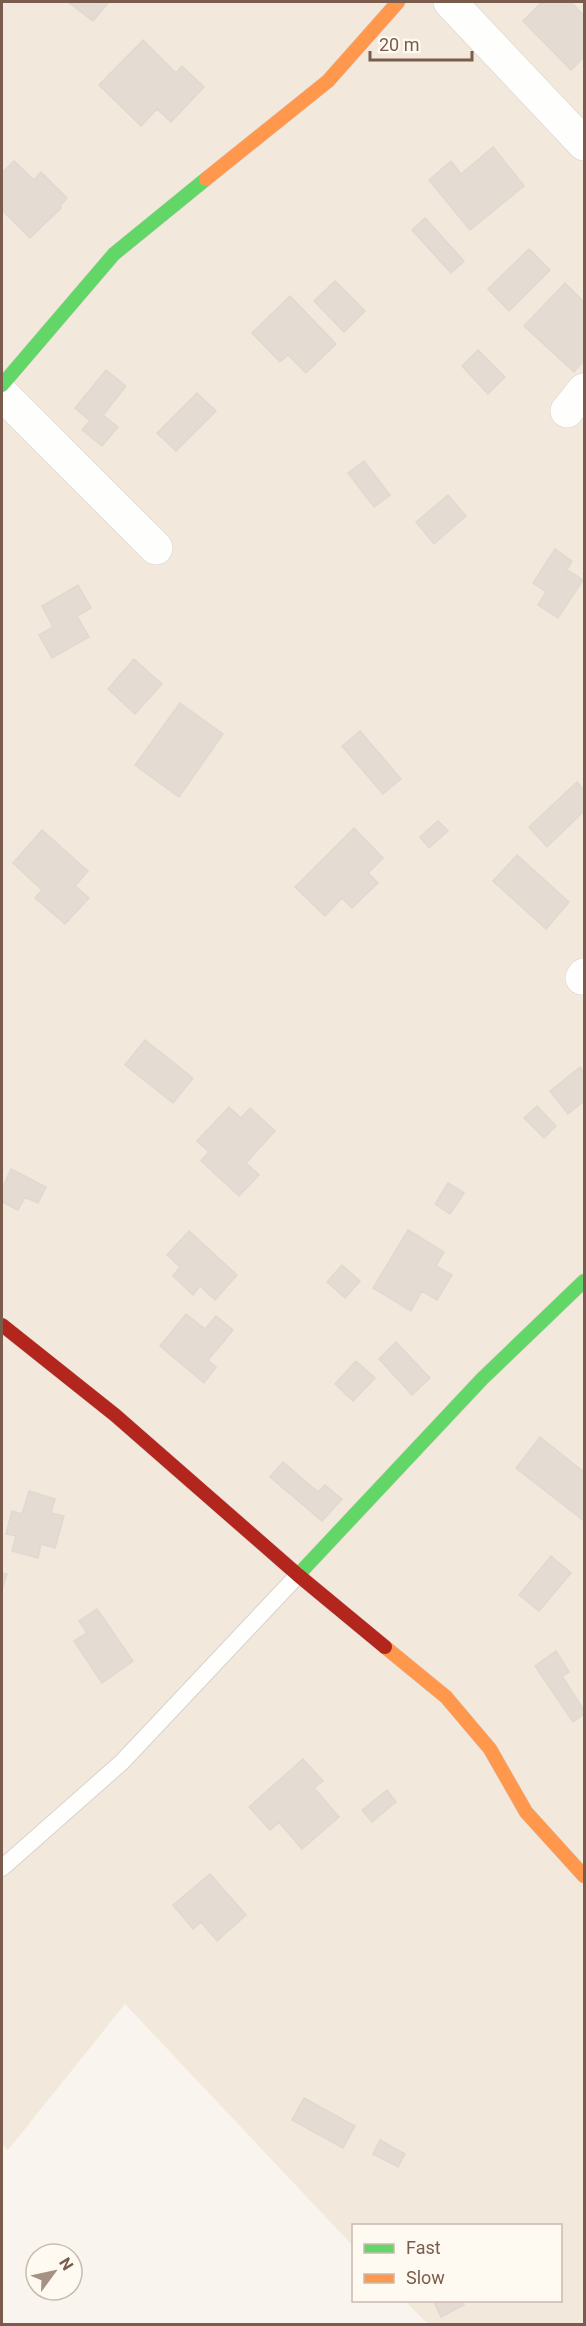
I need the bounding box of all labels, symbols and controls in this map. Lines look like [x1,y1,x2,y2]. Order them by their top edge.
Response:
scale bar [370,24,472,62]
text: 20 m [379,34,419,55]
legend [352,2224,562,2302]
text: Fast [406,2237,441,2258]
north arrow [24,2242,84,2302]
text: N [55,2254,77,2274]
text: Slow [406,2267,445,2288]

